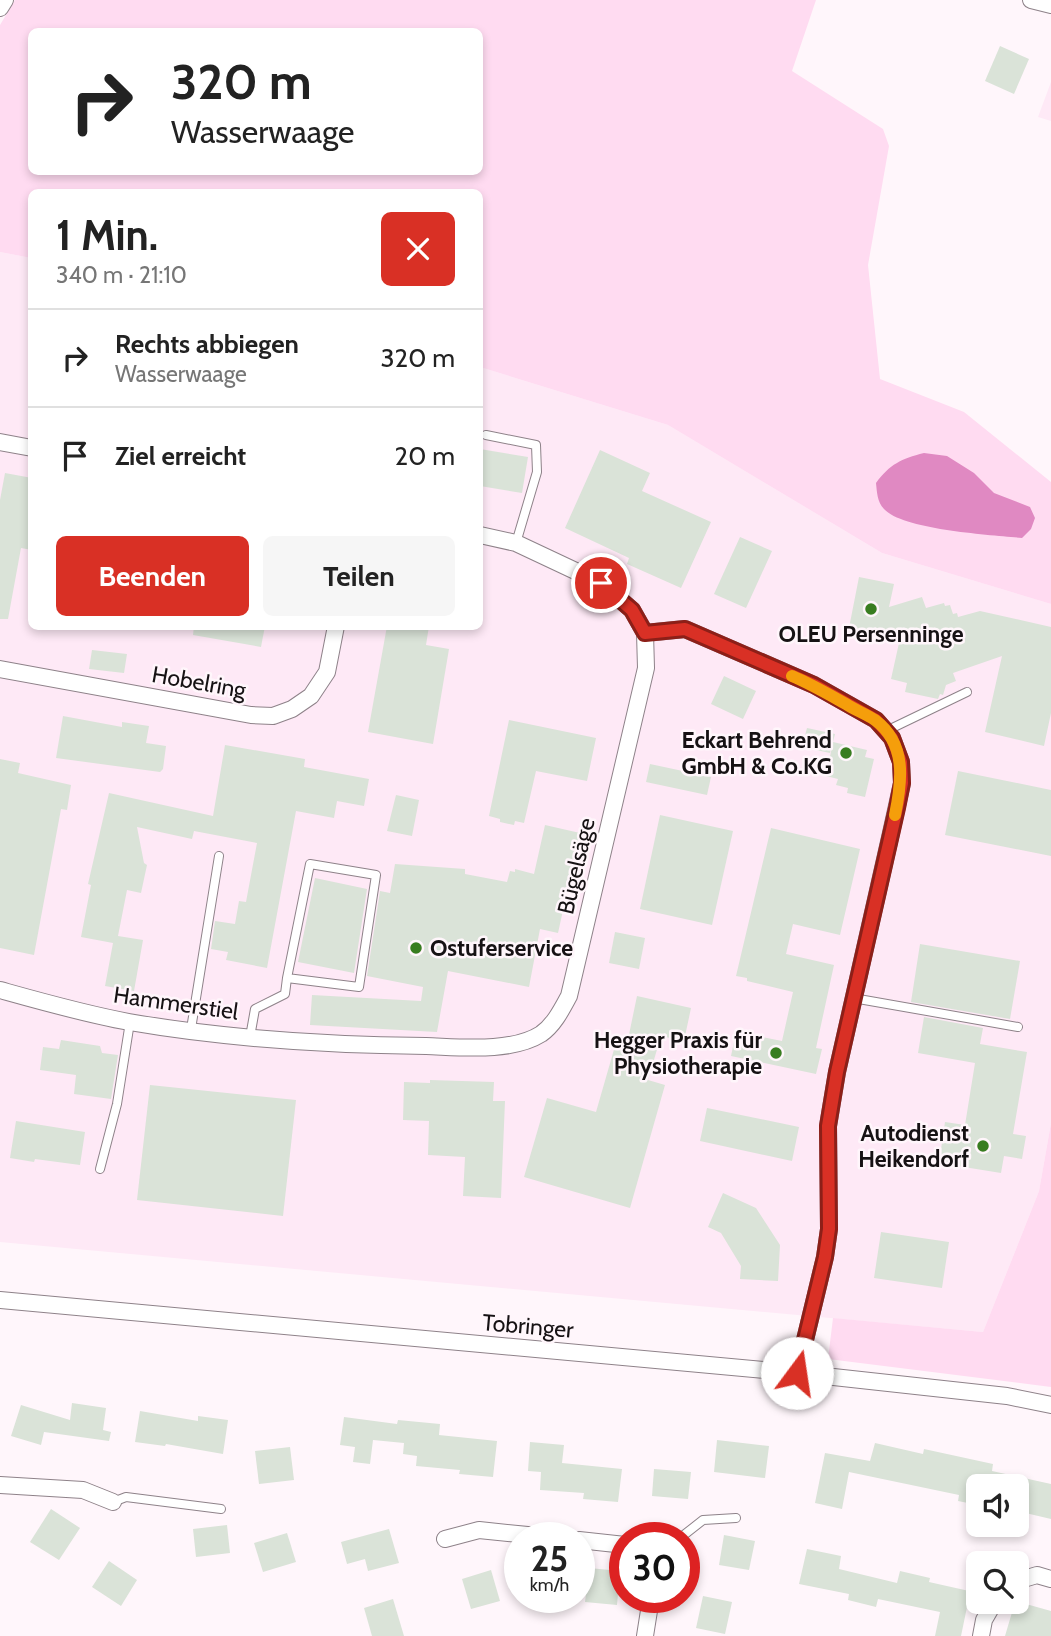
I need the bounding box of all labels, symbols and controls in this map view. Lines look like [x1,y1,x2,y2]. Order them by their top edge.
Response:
text: 320 m [171,52,312,111]
icon: right [56,56,147,147]
text: Wasserwaage [171,112,354,151]
text: 1 Min. [56,209,158,261]
button: close [381,212,455,286]
text: 340 m · 21:10 [56,261,187,289]
text: Rechts abbiegen [115,328,299,360]
icon: right [56,339,94,377]
text: 320 m [381,342,455,374]
text: Wasserwaage [115,360,247,388]
icon: arrive [56,437,94,475]
text: Ziel erreicht [115,440,246,472]
text: 20 m [395,440,455,472]
button: Beenden [56,536,249,616]
button: Teilen [263,536,455,616]
pin [571,553,631,613]
icon: arrive [582,564,620,602]
marker: OLEU Persenninge [863,601,879,617]
place label: OLEU Persenninge [778,620,964,648]
street label: Hobelring [150,660,249,704]
place label: Eckart Behrend GmbH & Co.KG [682,726,832,780]
marker: Eckart Behrend GmbH & Co.KG [838,745,854,761]
street label: Bügelsäge [551,815,601,917]
place label: Ostuferservice [430,934,573,962]
marker: Ostuferservice [408,940,424,956]
street label: Hammerstiel [112,980,241,1026]
place label: Hegger Praxis für Physiotherapie [594,1026,762,1080]
marker: Hegger Praxis für Physiotherapie [768,1045,784,1061]
place label: Autodienst Heikendorf [858,1119,969,1173]
marker: Autodienst Heikendorf [975,1138,991,1154]
street label: Tobringer [481,1308,575,1344]
position arrow [760,1336,834,1410]
map controls [966,1474,1029,1614]
button: sound [966,1474,1029,1537]
speed limit sign: 30 [609,1522,700,1613]
text: 25 [531,1537,568,1580]
button: search [966,1551,1029,1614]
text: km/h [530,1574,569,1596]

